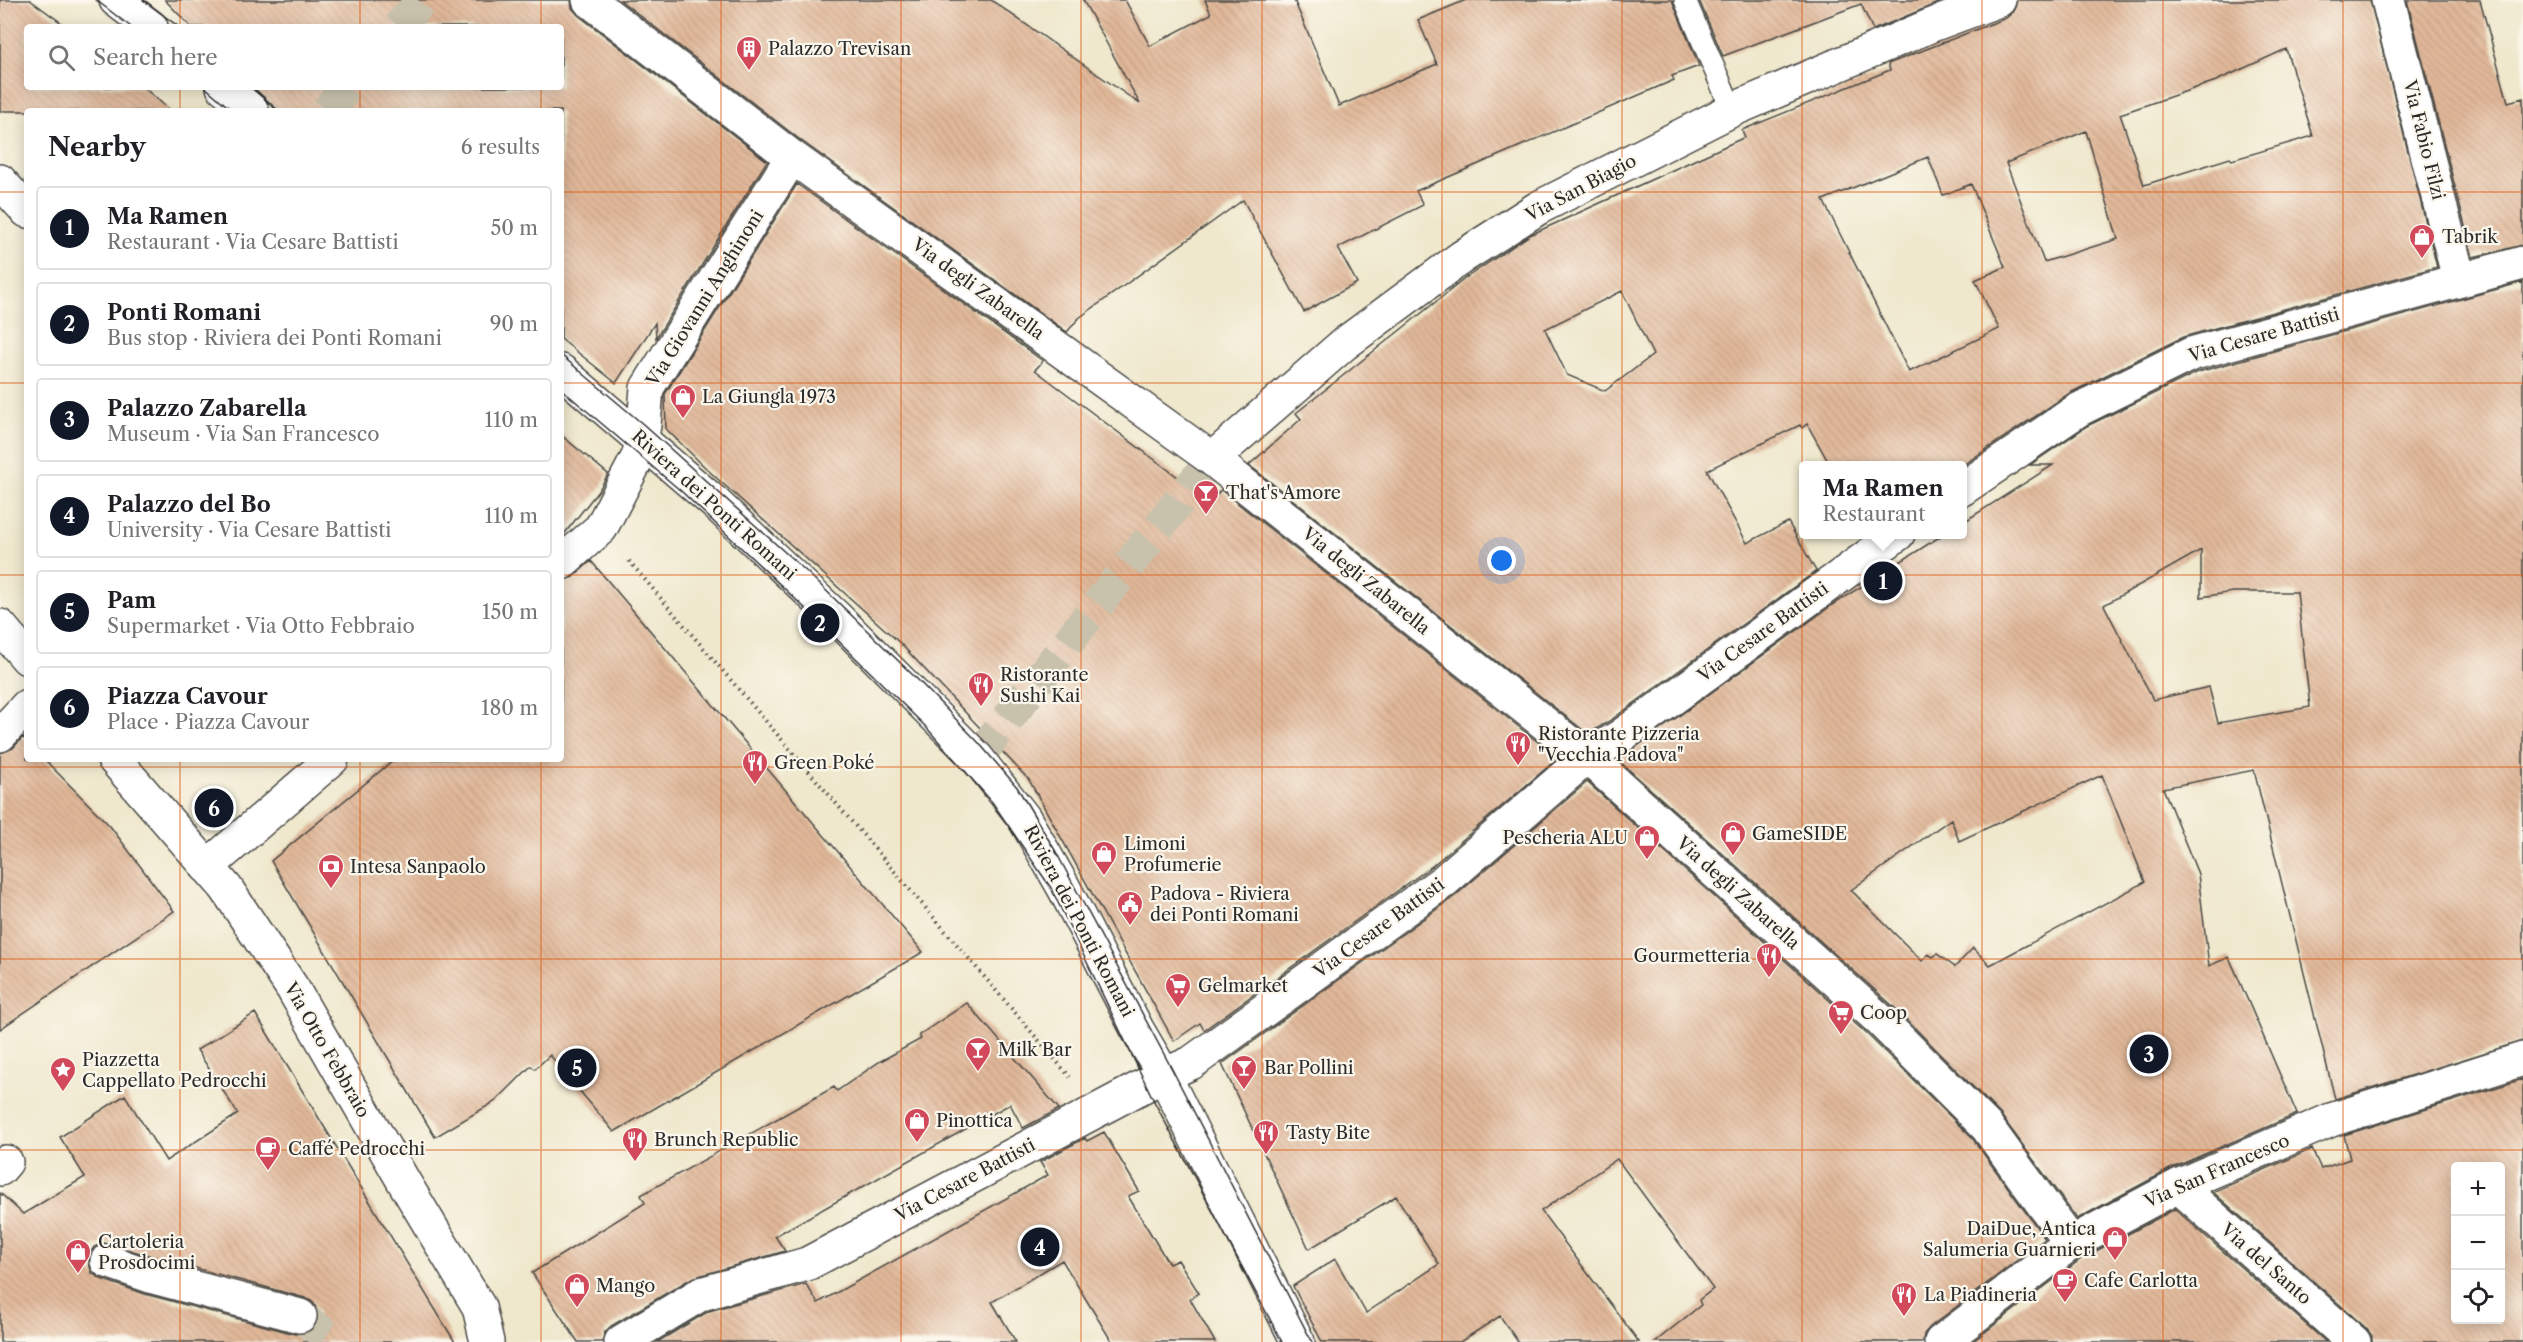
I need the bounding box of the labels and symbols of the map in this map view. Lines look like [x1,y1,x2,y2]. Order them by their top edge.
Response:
building icon: Palazzo Trevisan [734,34,764,72]
place label: Palazzo Trevisan [768,38,911,60]
street label: Via Fabio Filzi [2398,77,2450,203]
street label: Via San Biagio [1521,150,1640,227]
street label: Via Giovanni Anghinoni [641,205,769,391]
shop icon: Tabrik [2407,222,2437,260]
place label: Tabrik [2442,226,2499,248]
street label: Via degli Zabarella [907,233,1049,345]
street label: Via Cesare Battisti [2185,303,2342,367]
shop icon: La Giungla 1973 [668,382,698,420]
place label: La Giungla 1973 [702,386,836,408]
street label: Riviera dei Ponti Romani [627,425,801,585]
bar icon: That's Amore [1191,478,1221,516]
place label: That's Amore [1226,482,1341,504]
street label: Via degli Zabarella [1297,522,1435,640]
your location [1487,546,1516,575]
pin: 1 [1864,558,1902,604]
street label: Via Cesare Battisti [1693,577,1833,687]
pin: 2 [800,600,840,646]
place label: Ristorante Sushi Kai [1000,664,1088,707]
restaurant icon: Ristorante Sushi Kai [966,670,996,708]
place label: Ristorante Pizzeria "Vecchia Padova" [1538,723,1700,766]
restaurant icon: Ristorante Pizzeria "Vecchia Padova" [1503,729,1533,767]
restaurant icon: Green Poké [740,748,770,786]
place label: Green Poké [774,752,874,774]
pin: 6 [194,786,234,830]
shop icon: GameSIDE [1718,819,1748,857]
street label: Riviera dei Ponti Romani [1019,821,1139,1021]
shop icon: Pescheria ALU [1632,823,1662,861]
place label: GameSIDE [1752,823,1847,845]
place label: Pescheria ALU [1503,827,1628,849]
street label: Via degli Zabarella [1671,831,1805,954]
place label: Limoni Profumerie [1124,833,1222,876]
shop icon: Limoni Profumerie [1089,839,1119,877]
bank icon: Intesa Sanpaolo [316,852,346,890]
place label: Intesa Sanpaolo [350,856,486,878]
street label: Via Cesare Battisti [1309,873,1449,983]
place label: Padova - Riviera dei Ponti Romani [1150,883,1299,926]
public building icon: Padova - Riviera dei Ponti Romani [1115,889,1145,927]
restaurant icon: Gourmetteria [1754,941,1784,979]
place label: Gourmetteria [1634,945,1750,967]
supermarket icon: Gelmarket [1163,971,1193,1009]
place label: Gelmarket [1198,975,1289,997]
street label: Via Otto Febbraio [279,978,375,1121]
supermarket icon: Coop [1826,998,1856,1036]
place label: Coop [1860,1002,1907,1024]
pin: 3 [2130,1032,2168,1076]
bar icon: Milk Bar [963,1035,993,1073]
place label: Milk Bar [998,1039,1072,1061]
pin: 5 [558,1046,596,1090]
place label: Piazzetta Cappellato Pedrocchi [82,1049,267,1092]
bar icon: Bar Pollini [1229,1053,1259,1091]
place icon: Piazzetta Cappellato Pedrocchi [48,1055,78,1093]
place label: Bar Pollini [1264,1057,1354,1079]
shop icon: Pinottica [902,1106,932,1144]
place label: Pinottica [936,1110,1013,1132]
restaurant icon: Tasty Bite [1251,1118,1281,1156]
place label: Tasty Bite [1286,1122,1370,1144]
restaurant icon: Brunch Republic [620,1125,650,1163]
place label: Brunch Republic [654,1129,798,1151]
street label: Via San Francesco [2140,1129,2293,1213]
street label: Via Cesare Battisti [890,1133,1039,1227]
cafe icon: Caffé Pedrocchi [253,1134,283,1172]
place label: Caffé Pedrocchi [288,1138,425,1160]
place label: DaiDue, Antica Salumeria Guarnieri [1923,1218,2097,1261]
street label: Via del Santo [2216,1218,2316,1309]
pin: 4 [1020,1224,1060,1270]
shop icon: DaiDue, Antica Salumeria Guarnieri [2100,1224,2130,1262]
place label: Cartoleria Prosdocimi [98,1231,196,1274]
shop icon: Cartoleria Prosdocimi [63,1237,93,1275]
cafe icon: Cafe Carlotta [2050,1266,2080,1304]
place label: Cafe Carlotta [2084,1270,2199,1292]
shop icon: Mango [562,1271,592,1309]
place label: Mango [596,1275,655,1297]
restaurant icon: La Piadineria [1889,1280,1919,1318]
place label: La Piadineria [1924,1284,2038,1306]

